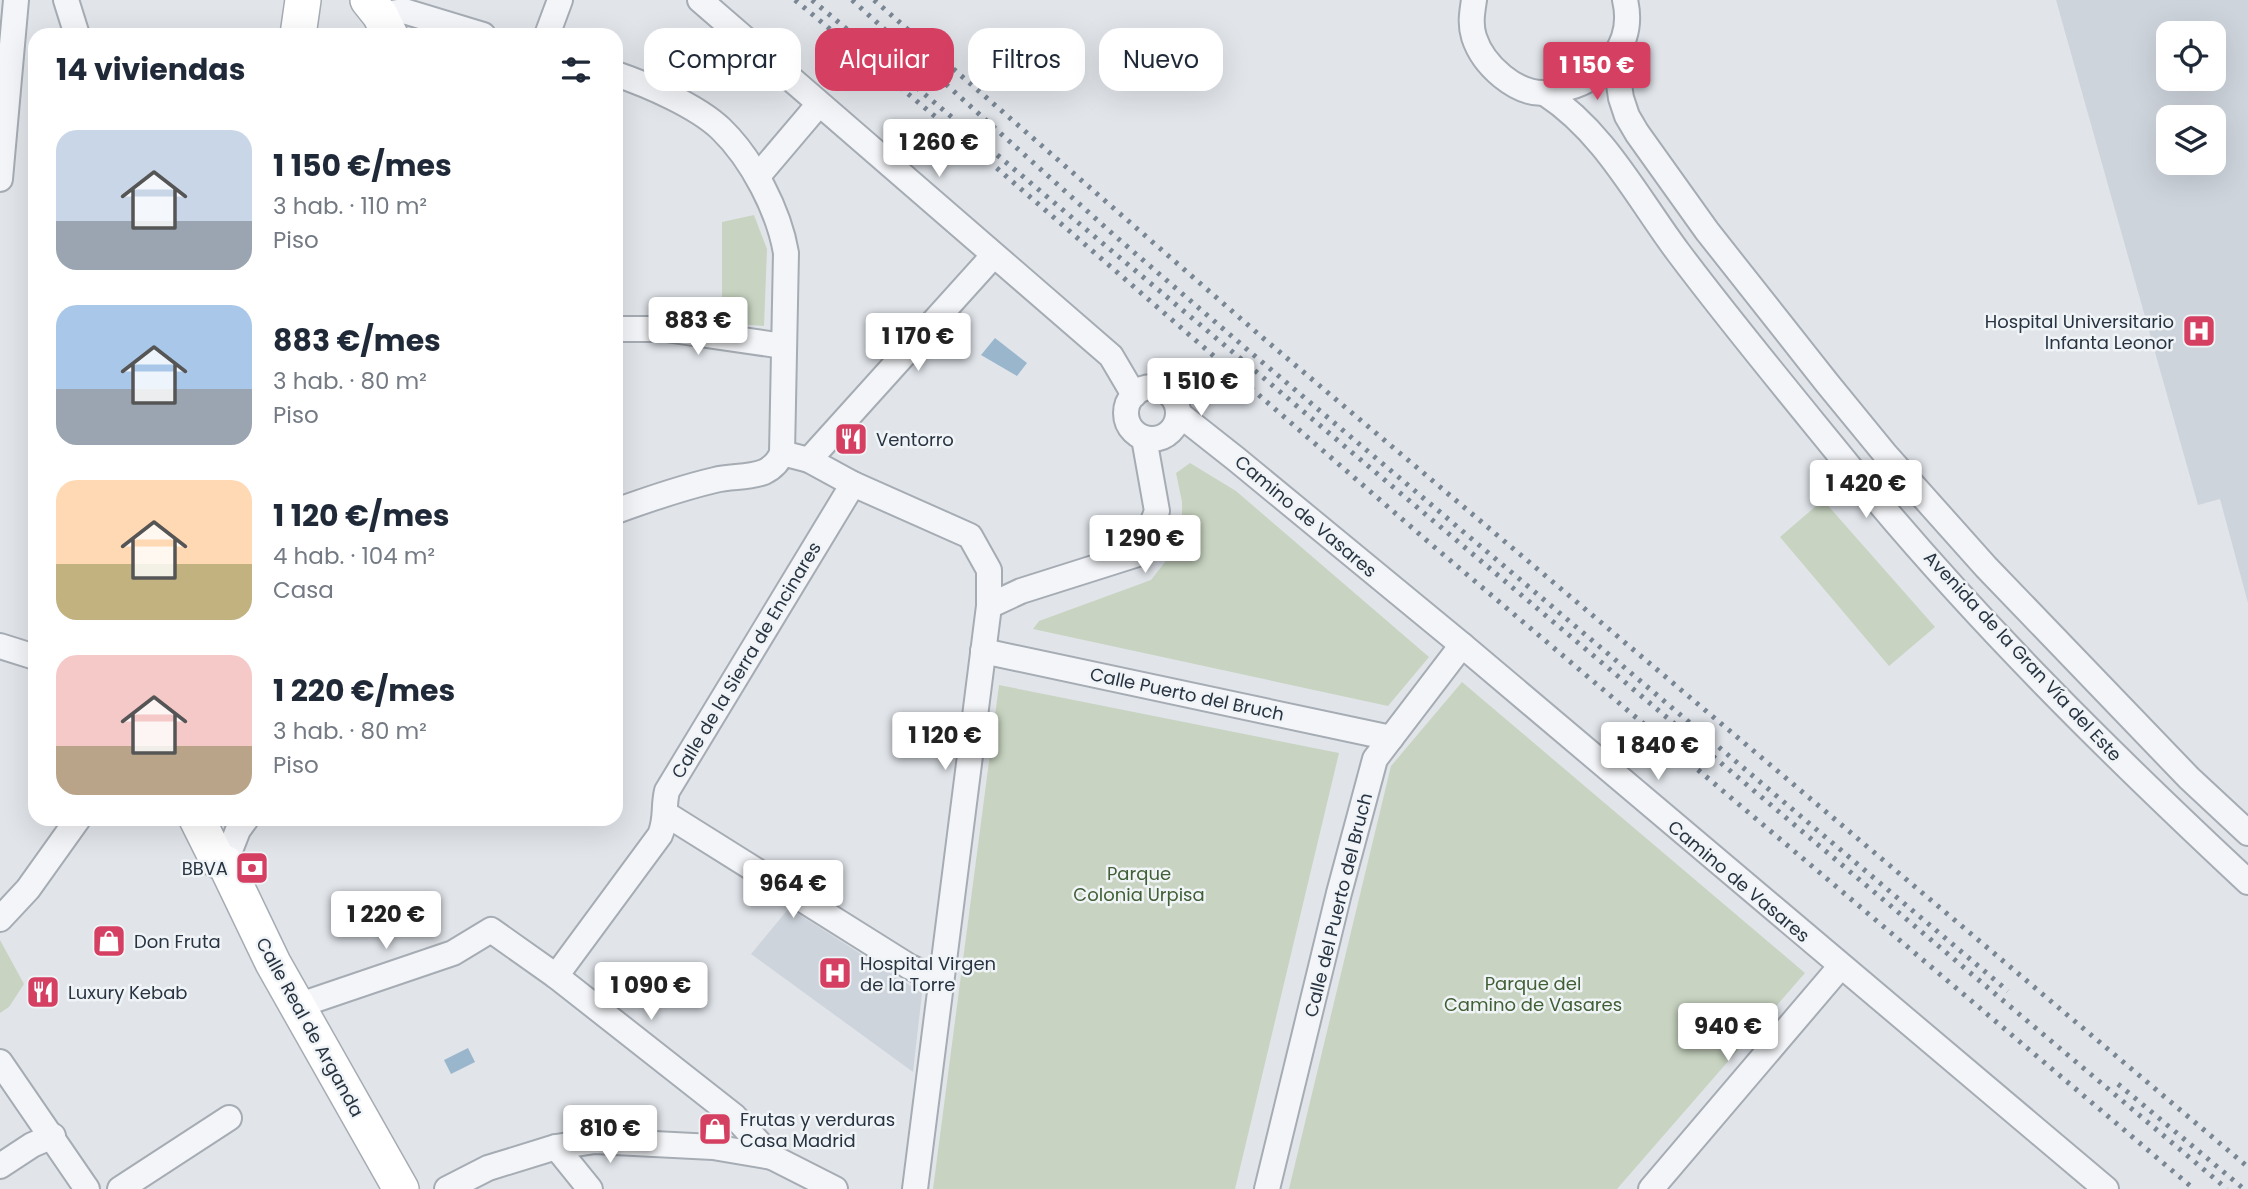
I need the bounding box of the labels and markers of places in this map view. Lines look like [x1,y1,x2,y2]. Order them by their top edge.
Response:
pin: 1 150 € [1532,42,1662,102]
pin: 1 260 € [874,120,1004,179]
pin: 883 € [649,298,747,357]
place label: Hospital Universitario Infanta Leonor [1985,309,2174,355]
hospital icon: Hospital Universitario Infanta Leonor [2180,312,2218,350]
pin: 1 170 € [853,314,983,373]
pin: 1 510 € [1136,358,1266,418]
restaurant icon: Ventorro [832,420,870,458]
place label: Ventorro [876,427,954,452]
pin: 1 420 € [1801,461,1931,520]
pin: 1 290 € [1080,516,1210,575]
pin: 1 120 € [880,712,1010,772]
pin: 1 840 € [1593,722,1723,782]
bank icon: BBVA [233,849,271,887]
place label: BBVA [182,856,228,881]
pin: 964 € [744,860,842,920]
pin: 1 220 € [321,892,451,951]
shop icon: Don Fruta [90,922,128,960]
place label: Don Fruta [134,929,221,954]
place label: Hospital Virgen de la Torre [860,951,996,997]
hospital icon: Hospital Virgen de la Torre [816,954,854,992]
pin: 1 090 € [586,962,716,1022]
restaurant icon: Luxury Kebab [24,973,62,1011]
place label: Luxury Kebab [68,980,188,1005]
pin: 940 € [1679,1004,1777,1063]
pin: 810 € [561,1106,659,1165]
place label: Frutas y verduras Casa Madrid [740,1107,895,1153]
shop icon: Frutas y verduras Casa Madrid [696,1110,734,1148]

